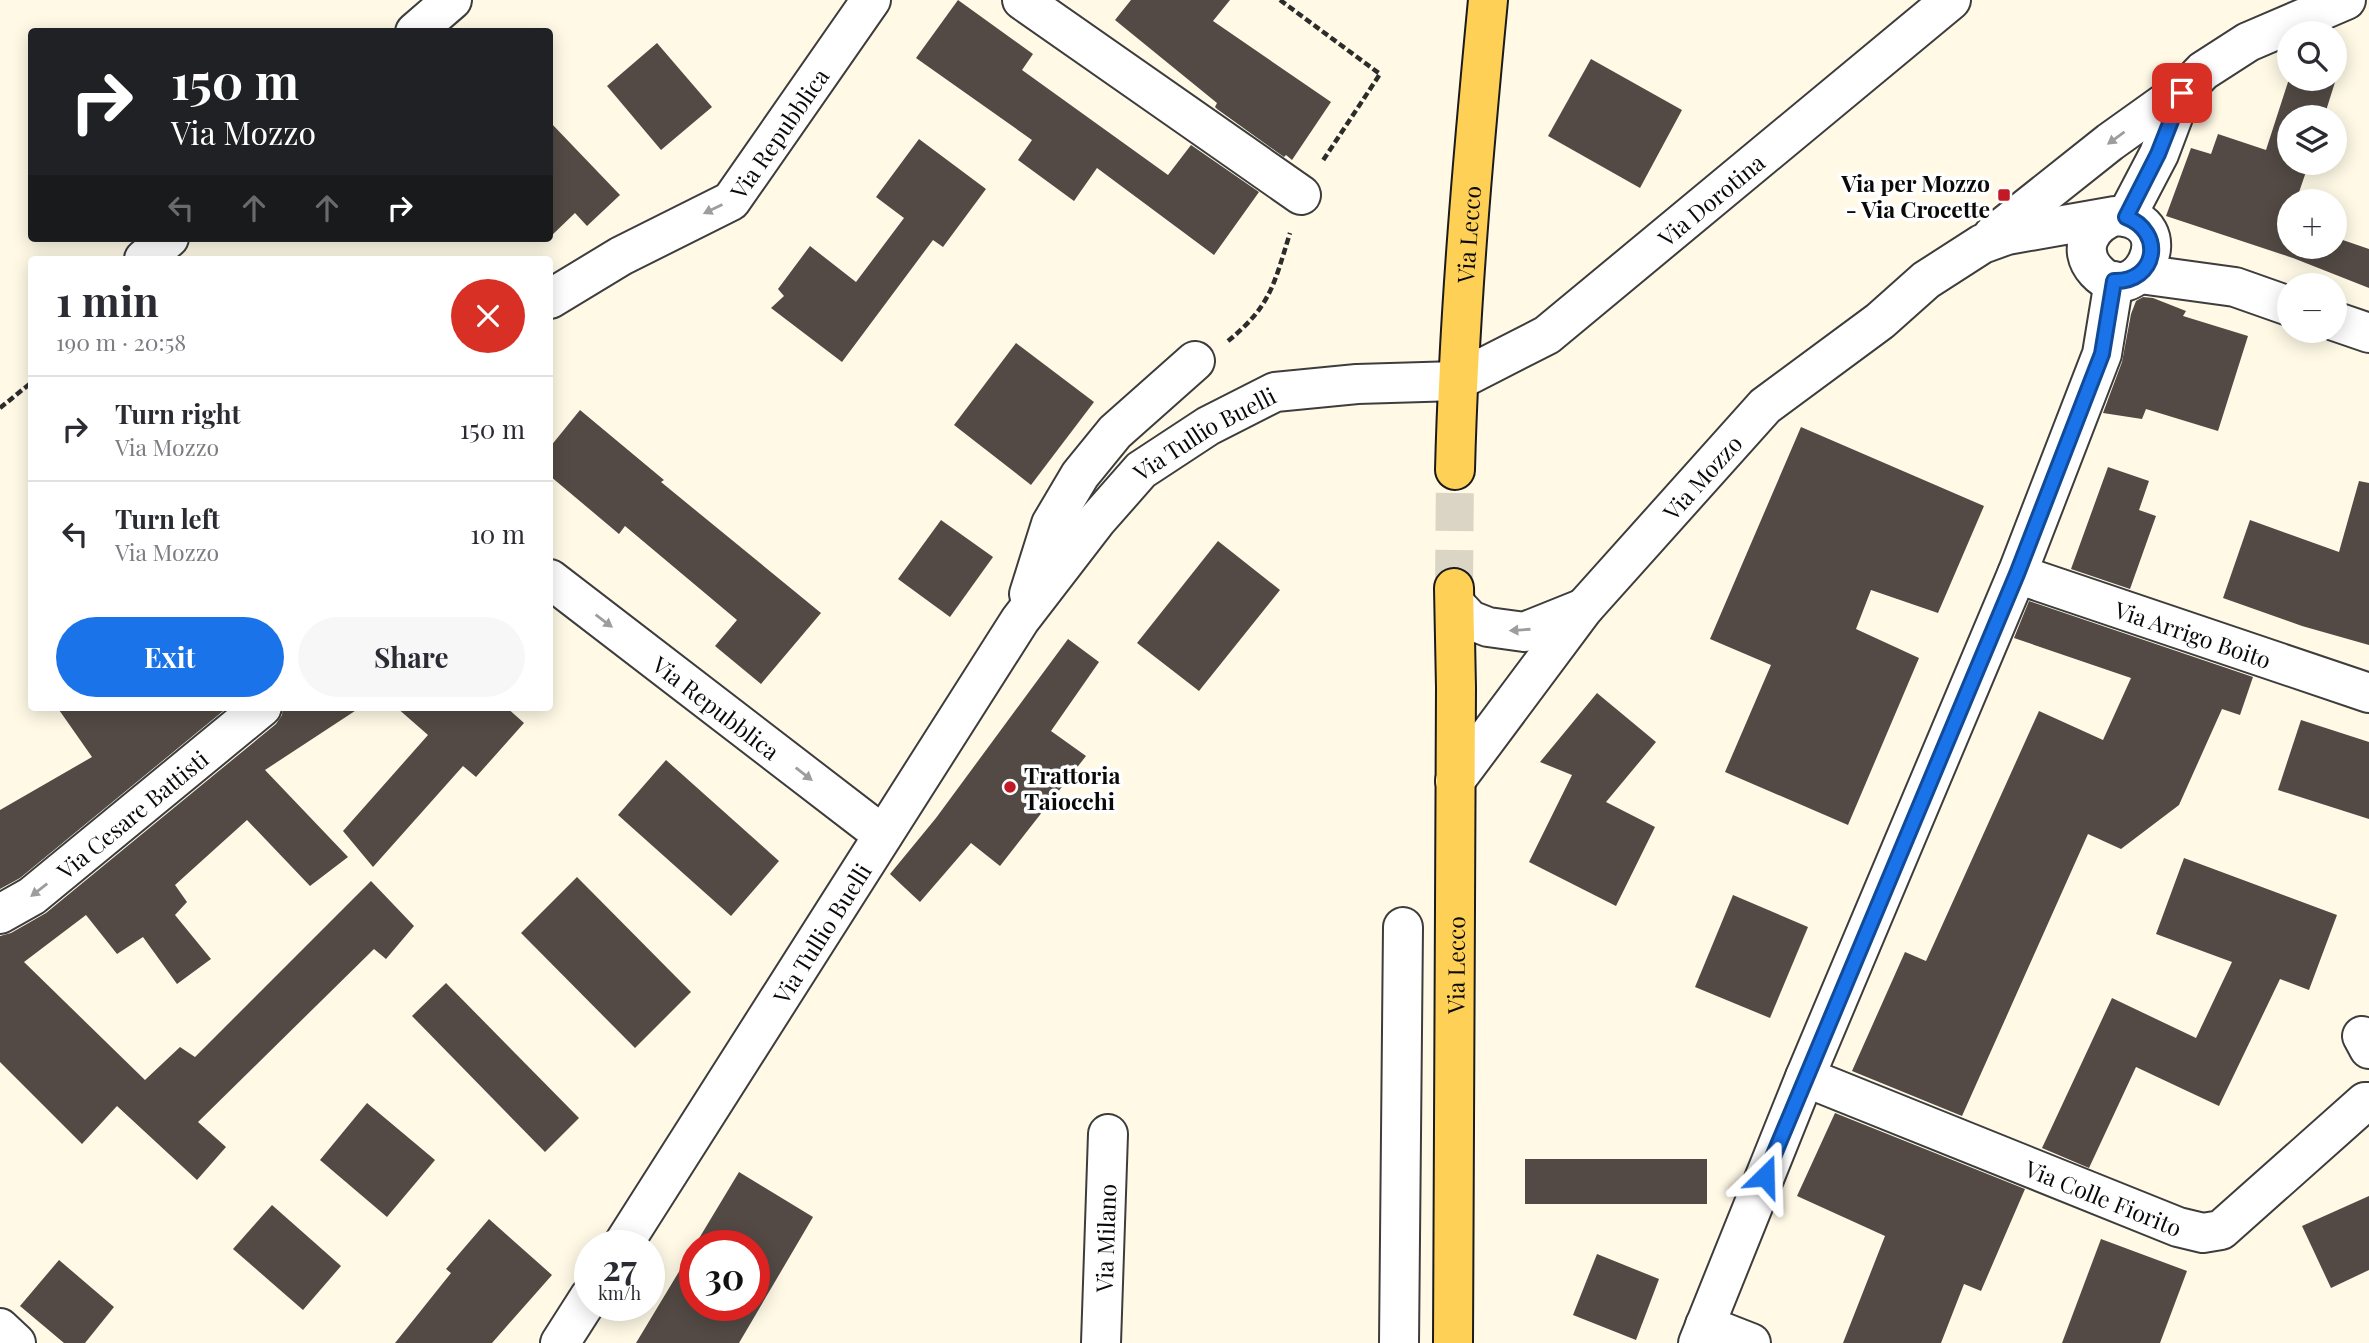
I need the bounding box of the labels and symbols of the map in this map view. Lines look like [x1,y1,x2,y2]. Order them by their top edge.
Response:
street label: Via Repubblica [722,61,835,205]
pin [2152,63,2212,123]
one-way arrow [2107,131,2125,145]
street label: Via Dorotina [1650,146,1771,253]
place label: Via per Mozzo - Via Crocette [1840,167,1990,224]
street label: Via Lecco [1448,184,1487,285]
marker: Via per Mozzo - Via Crocette [1996,187,2012,203]
one-way arrow [703,204,723,215]
street label: Via Tullio Buelli [1126,379,1281,487]
street label: Via Mozzo [1655,428,1748,527]
street label: Via Arrigo Boito [2110,592,2275,674]
one-way arrow [594,613,612,628]
one-way arrow [1509,625,1531,636]
street label: Via Repubblica [646,648,787,766]
street label: Via Cesare Battisti [49,742,214,886]
place label: Trattoria Taiocchi [1024,759,1120,816]
one-way arrow [794,766,812,781]
marker: Trattoria Taiocchi [1002,779,1018,795]
street label: Via Tullio Buelli [764,857,877,1010]
one-way arrow [30,883,48,898]
street label: Via Lecco [1439,916,1470,1015]
position arrow [1728,1139,1802,1213]
street label: Via Colle Fiorito [2020,1151,2187,1243]
street label: Via Milano [1087,1183,1122,1294]
speed limit sign: 30 [679,1230,770,1321]

